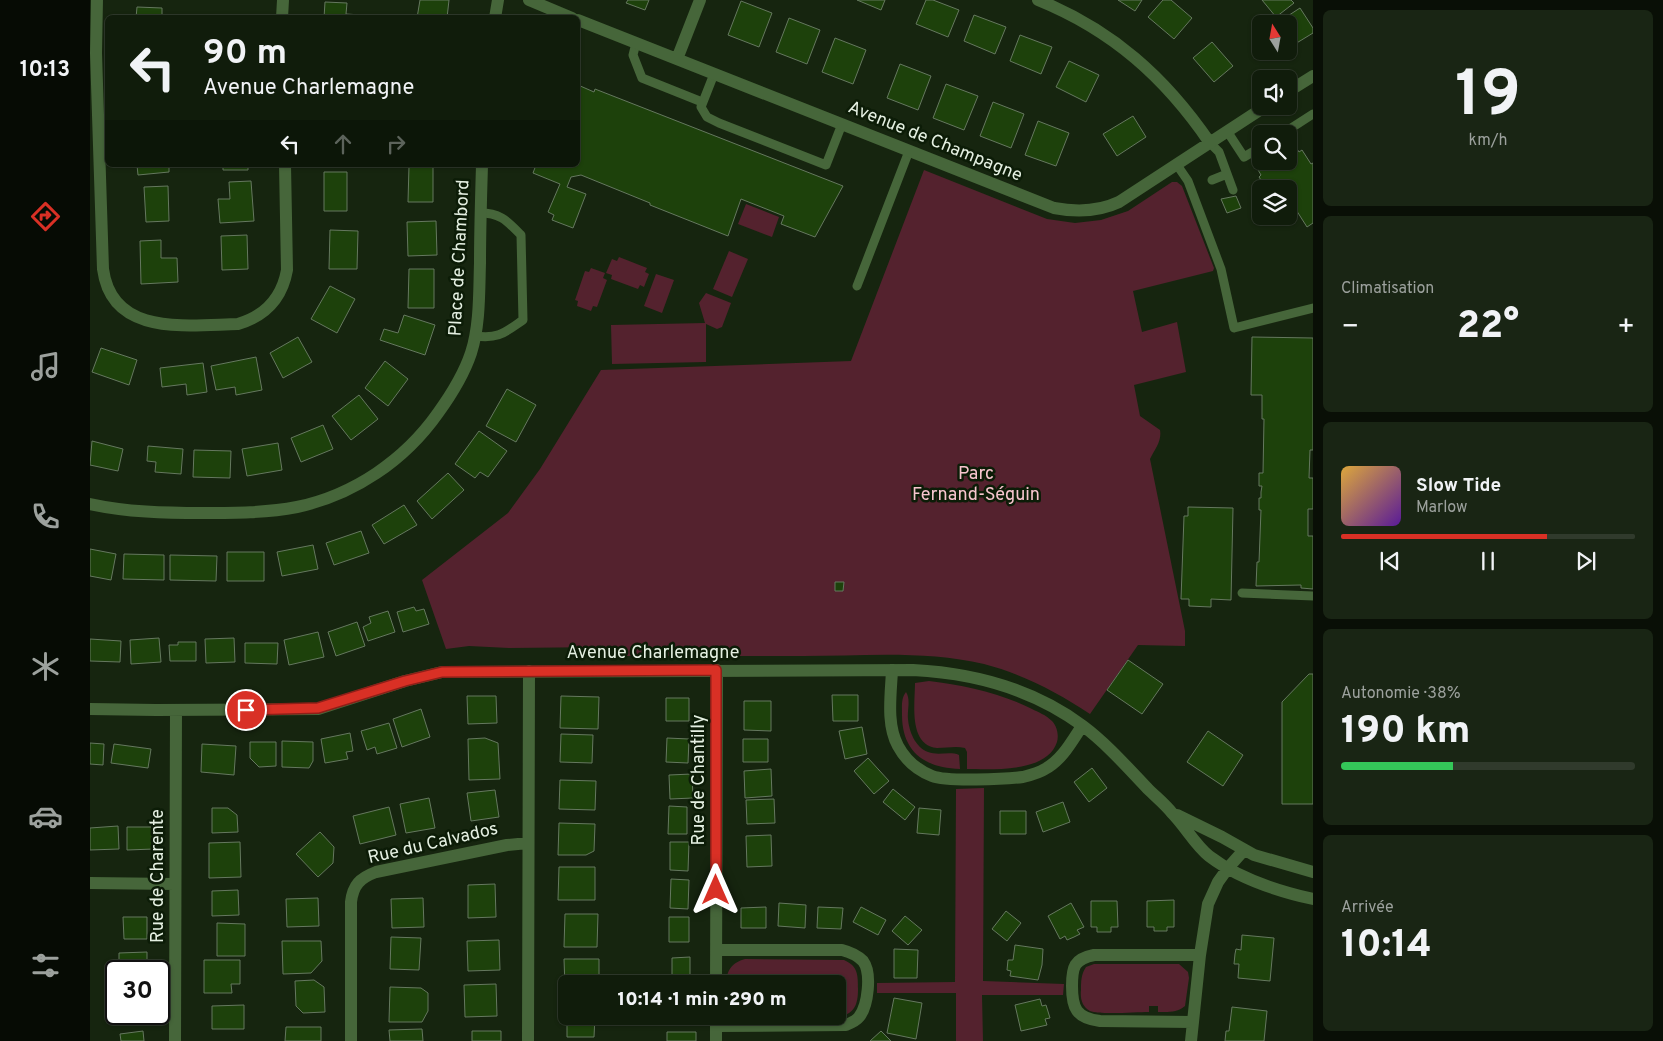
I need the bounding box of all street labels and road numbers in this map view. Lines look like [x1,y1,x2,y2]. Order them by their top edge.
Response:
street label: Avenue de Champagne [844,96,1026,188]
street label: Place de Chambord [444,179,476,337]
street label: Avenue Charlemagne [567,642,739,665]
street label: Rue de Chantilly [688,714,711,846]
street label: Rue de Charente [147,809,170,943]
street label: Rue du Calvados [366,818,500,870]

